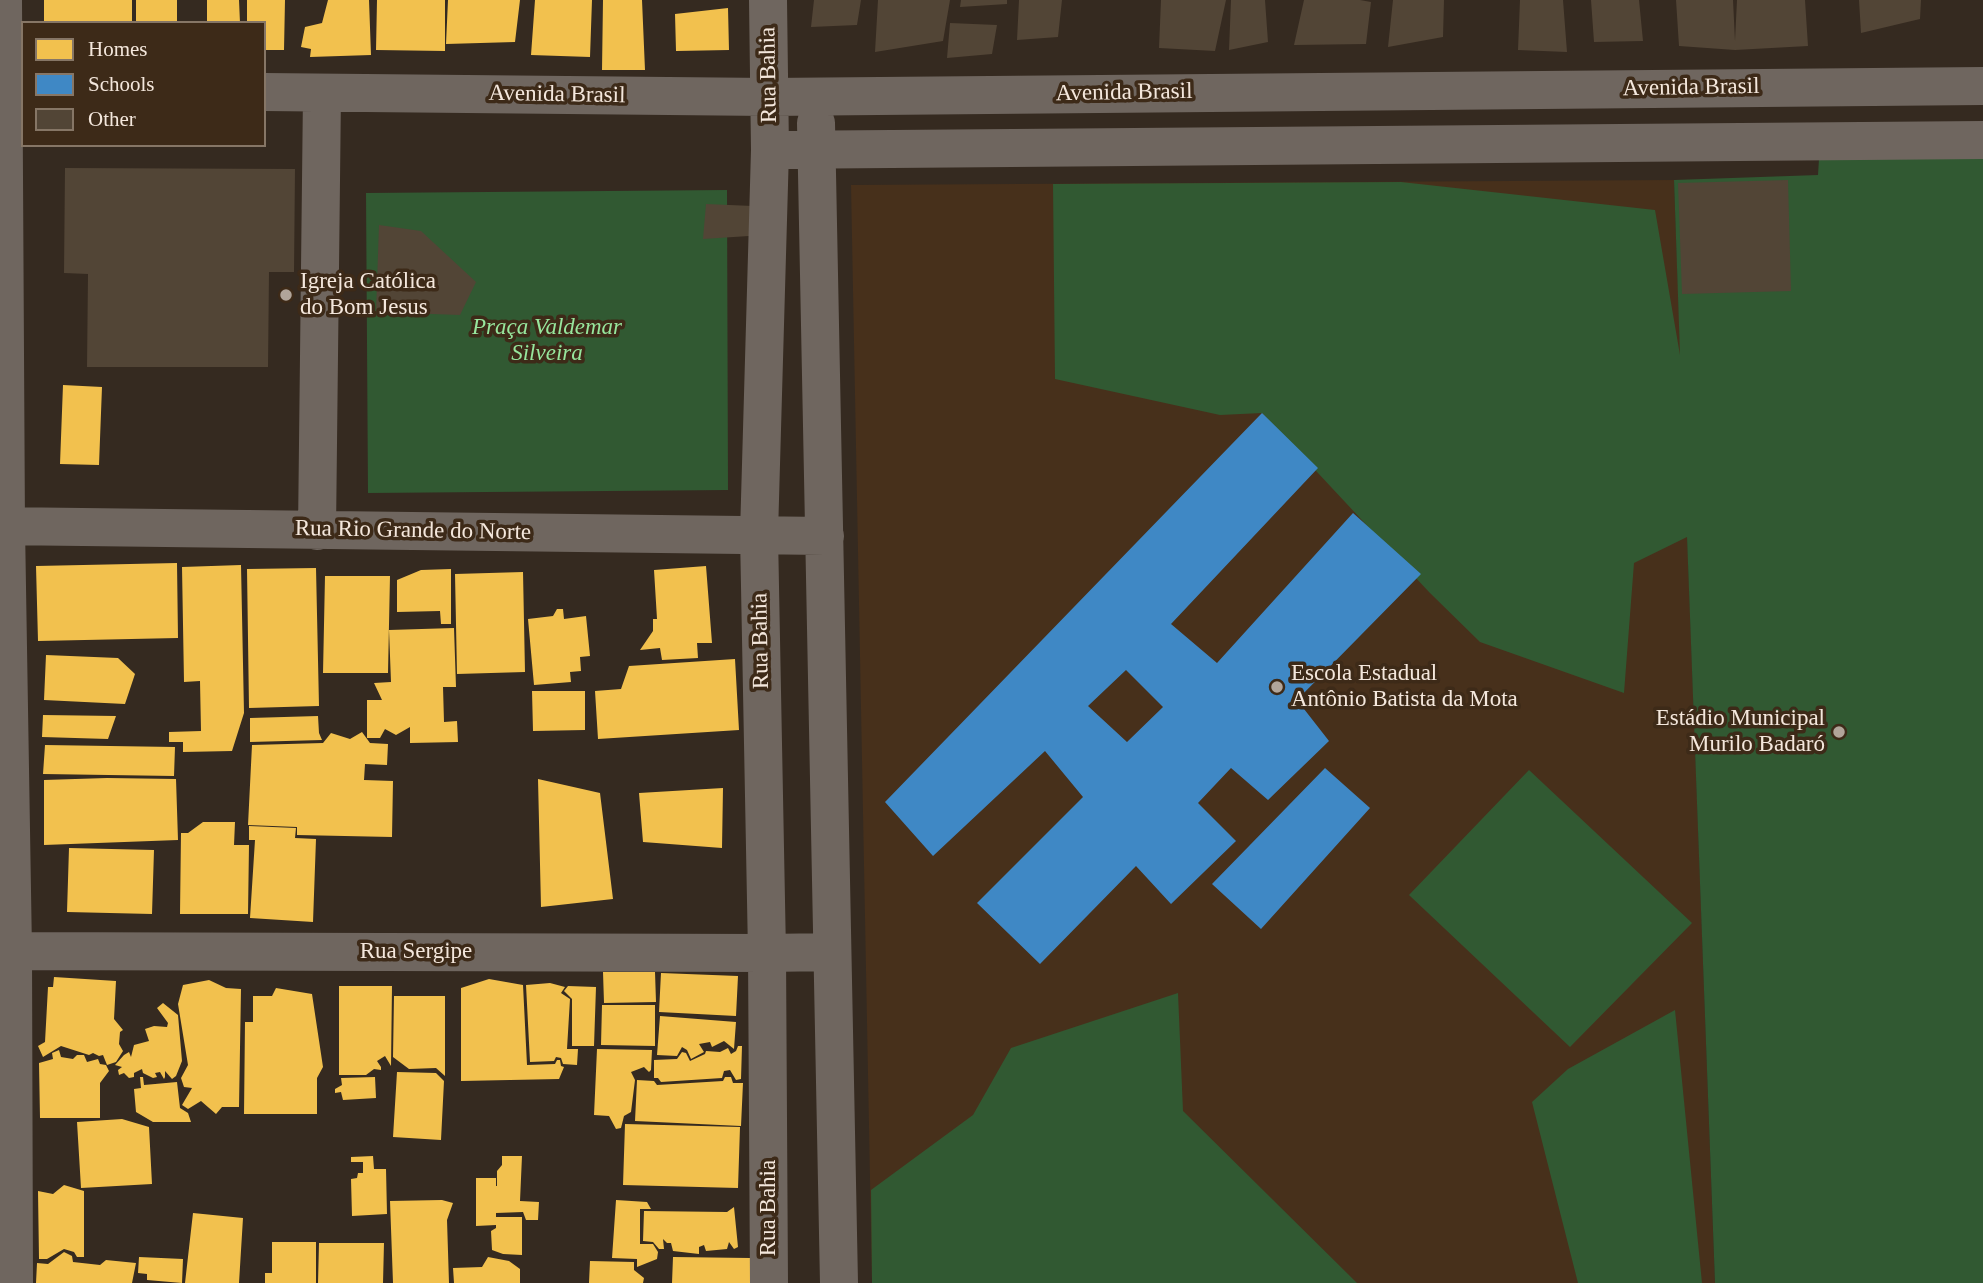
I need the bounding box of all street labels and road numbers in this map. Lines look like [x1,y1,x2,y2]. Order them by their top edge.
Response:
street label: Rua Bahia [754,27,784,123]
street label: Avenida Brasil [1622,73,1760,103]
street label: Avenida Brasil [1055,78,1193,108]
street label: Avenida Brasil [488,80,626,110]
street label: Rua Rio Grande do Norte [295,515,531,547]
street label: Rua Bahia [746,593,776,689]
street label: Rua Sergipe [360,938,472,966]
street label: Rua Bahia [755,1160,783,1256]

